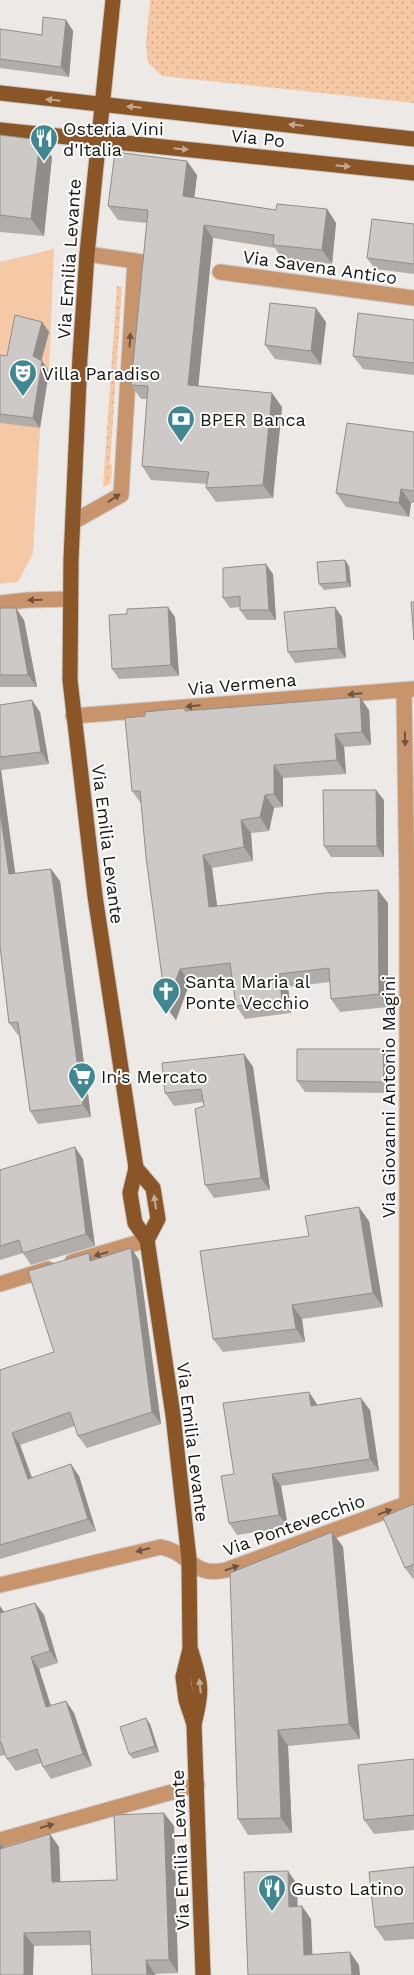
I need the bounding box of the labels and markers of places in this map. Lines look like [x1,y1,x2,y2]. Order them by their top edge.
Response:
place label: Osteria Vini d'Italia [63,118,164,160]
restaurant icon: Osteria Vini d'Italia [29,123,59,162]
theatre icon: Villa Paradiso [8,358,38,397]
place label: Villa Paradiso [42,363,160,384]
bank icon: BPER Banca [166,404,196,443]
place label: BPER Banca [200,409,306,430]
place label: Santa Maria al Ponte Vecchio [185,971,311,1013]
church icon: Santa Maria al Ponte Vecchio [151,976,181,1015]
supermarket icon: In's Mercato [67,1061,97,1100]
place label: In's Mercato [101,1066,207,1087]
restaurant icon: Gusto Latino [257,1873,287,1912]
place label: Gusto Latino [291,1878,404,1899]

